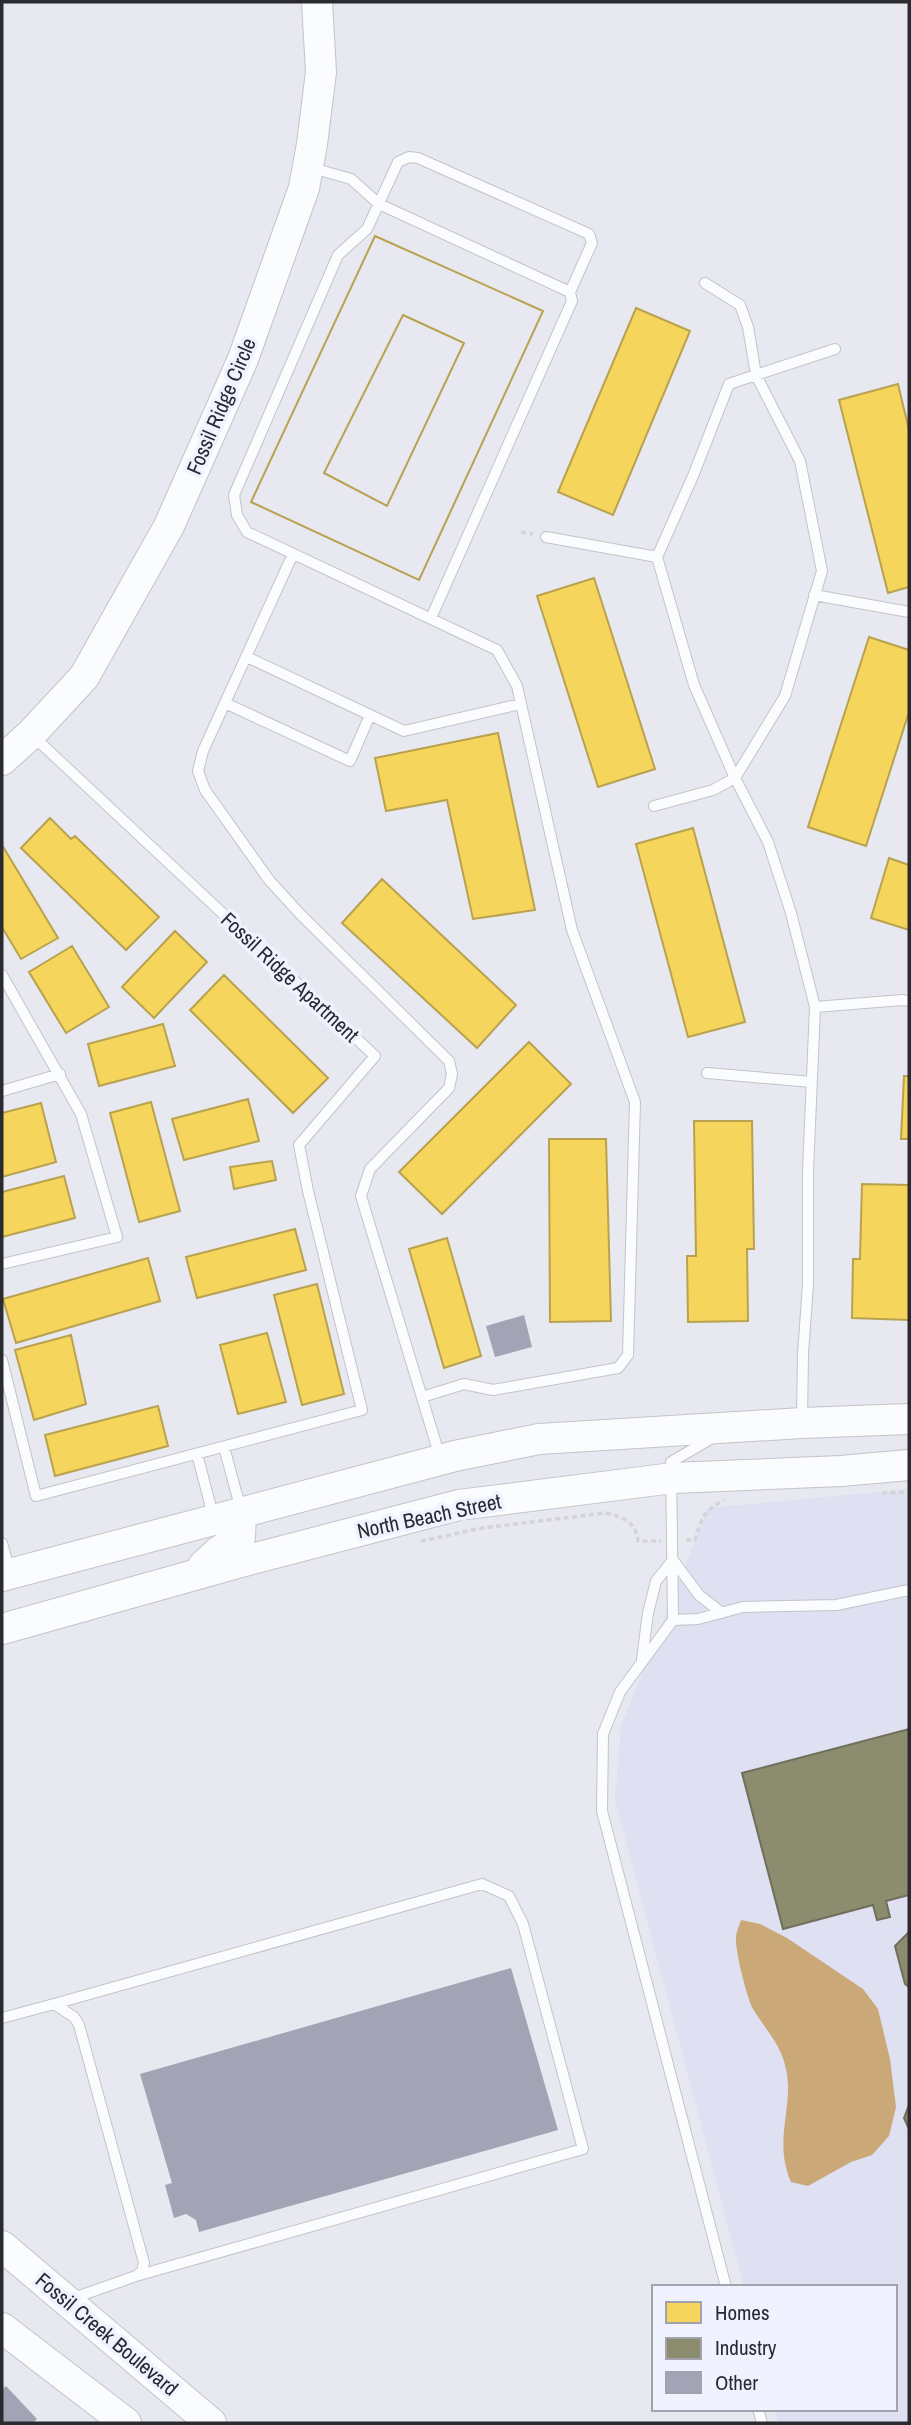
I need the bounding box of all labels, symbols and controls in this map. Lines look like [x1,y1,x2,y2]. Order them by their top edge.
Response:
street label: Fossil Ridge Circle [179,333,263,479]
street label: Fossil Ridge Apartment [215,905,366,1049]
street label: North Beach Street [354,1487,504,1545]
street label: Fossil Creek Boulevard [29,2266,185,2402]
legend [652,2285,897,2411]
text: Homes [715,2298,770,2327]
text: Industry [715,2333,777,2362]
text: Other [715,2368,758,2397]

